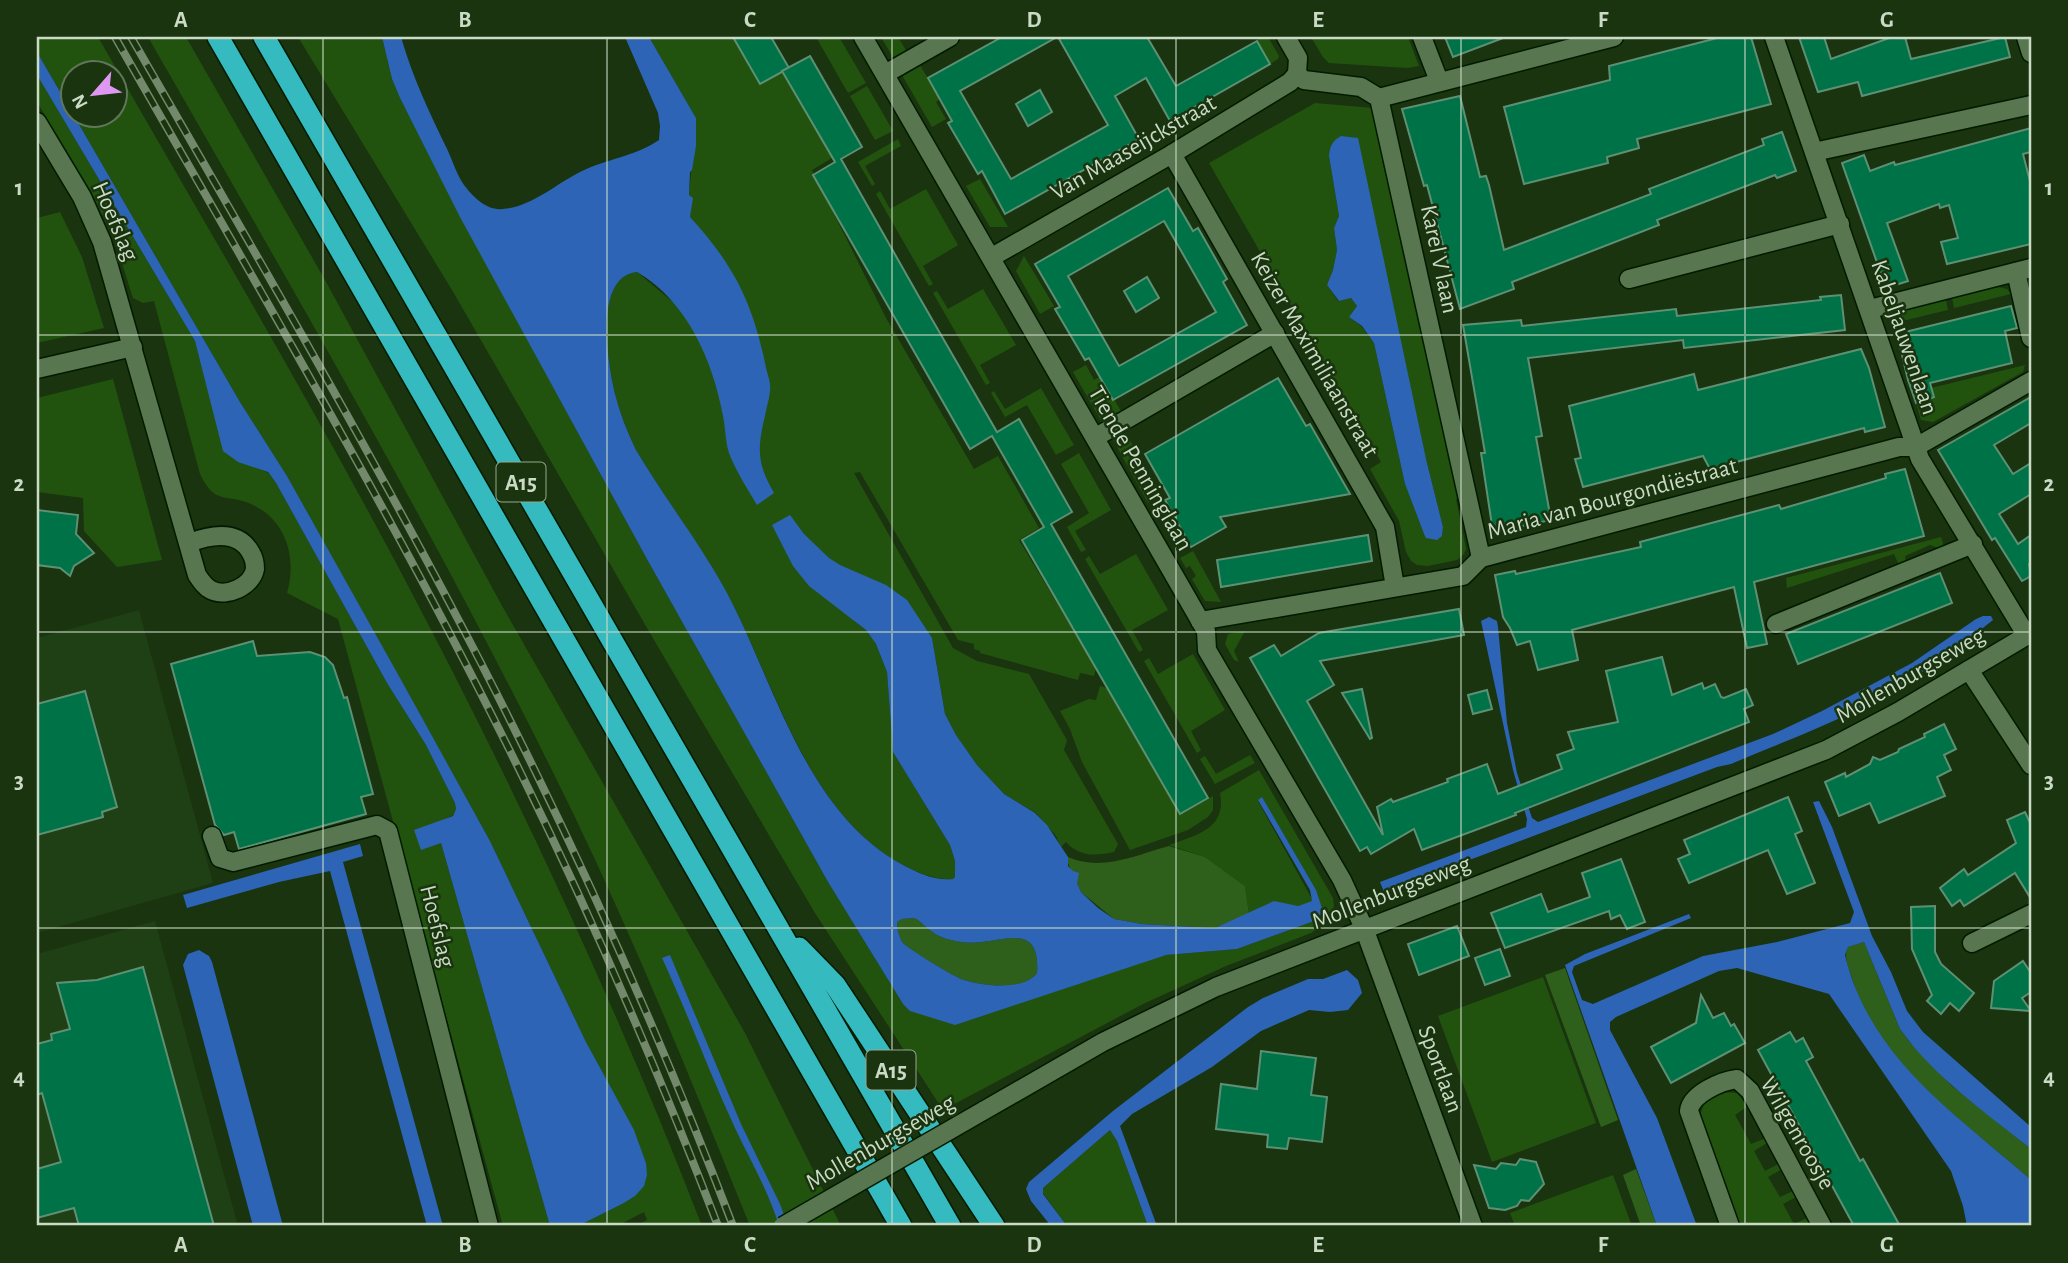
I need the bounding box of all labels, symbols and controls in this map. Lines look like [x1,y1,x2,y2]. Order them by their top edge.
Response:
text: A [174,9,188,32]
text: B [458,9,472,32]
text: C [744,9,756,32]
text: D [1026,9,1042,32]
text: E [1312,9,1324,32]
text: F [1598,9,1609,32]
text: G [1880,9,1894,32]
north arrow [60,60,130,130]
text: N [69,91,92,112]
street label: Van Maaseijckstraat [1047,91,1221,205]
text: 1 [15,177,23,200]
text: 1 [2045,177,2053,200]
street label: Hoefslag [88,178,143,265]
street label: Karel V laan [1416,203,1462,316]
street label: Keizer Maximiliaanstraat [1246,248,1383,462]
street label: Kabeljauwenlaan [1866,257,1942,418]
street label: Tiende Penninglaan [1083,382,1197,555]
street label: Maria van Bourgondiëstraat [1484,454,1740,544]
road number: A15 [496,462,546,502]
text: 2 [14,473,25,496]
text: 2 [2044,473,2055,496]
street label: Mollenburgseweg [1832,623,1989,728]
text: 3 [14,770,24,793]
text: 3 [2044,770,2054,793]
street label: Mollenburgseweg [1309,852,1474,934]
street label: Hoefslag [415,883,459,970]
street label: Sportlaan [1413,1023,1467,1116]
road number: A15 [866,1050,916,1090]
text: 4 [13,1066,25,1089]
text: 4 [2043,1066,2055,1089]
street label: Wilgenroosje [1755,1073,1839,1194]
street label: Mollenburgseweg [802,1090,959,1195]
text: A [174,1234,188,1257]
text: B [458,1234,472,1257]
text: C [744,1234,756,1257]
text: D [1026,1234,1042,1257]
text: E [1312,1234,1324,1257]
text: F [1598,1234,1609,1257]
text: G [1880,1234,1894,1257]

